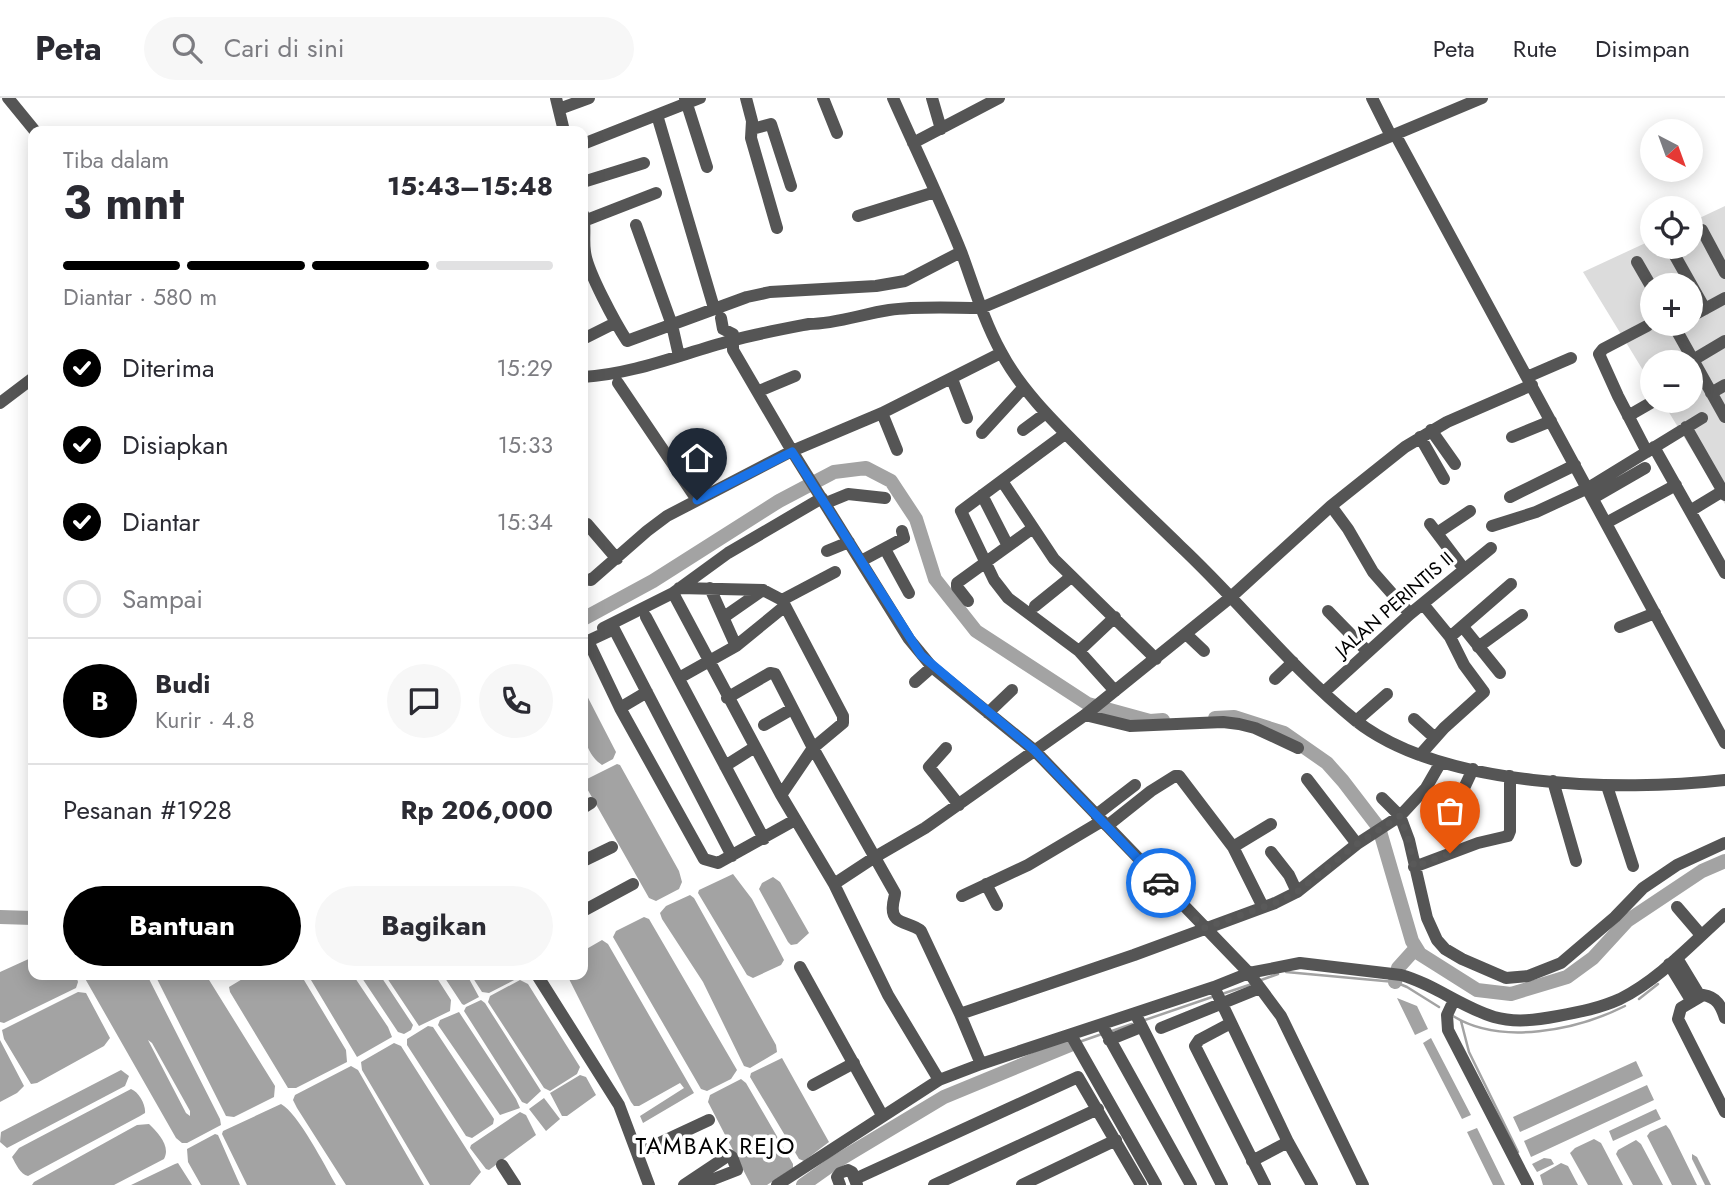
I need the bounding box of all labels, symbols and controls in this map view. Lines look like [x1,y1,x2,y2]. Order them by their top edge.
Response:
search box [144,17,634,80]
text: Peta [35,25,102,72]
icon: search [168,29,206,67]
text: Cari di sini [224,29,345,67]
text: Peta [1433,31,1475,66]
text: Rute [1513,31,1557,66]
text: Disimpan [1595,31,1690,66]
north arrow [1640,119,1703,182]
map controls [1640,119,1703,413]
text: Tiba dalam [63,143,169,177]
text: 15:43–15:48 [387,167,553,205]
text: 3 mnt [63,170,184,236]
button: locate [1640,196,1703,259]
button: + [1640,273,1703,336]
text: Diantar · 580 m [63,280,217,314]
icon: check [63,349,101,387]
text: Diterima [122,349,215,387]
button: − [1640,350,1703,413]
text: 15:29 [496,351,553,385]
icon: check [63,426,101,464]
text: Disiapkan [122,426,229,464]
text: 15:33 [498,428,553,462]
pin [667,428,727,500]
icon: home [678,439,716,477]
icon: check [63,503,101,541]
text: Diantar [122,503,200,541]
text: 15:34 [497,505,553,539]
street label: JALAN PERINTIS II [1327,545,1459,665]
text: Sampai [122,580,203,618]
button: chat [387,664,461,738]
button: phone [479,664,553,738]
text: Budi [155,665,210,703]
text: B [91,682,109,720]
text: Kurir · 4.8 [155,703,255,737]
pin [1420,781,1480,853]
text: Pesanan #1928 [63,791,232,829]
text: Rp 206,000 [401,791,553,829]
icon: bag [1431,792,1469,830]
courier [1126,848,1196,918]
icon: car [1142,864,1180,902]
button: Bantuan [63,886,301,966]
button: Bagikan [315,886,553,966]
district label: TAMBAK REJO [636,1129,797,1163]

